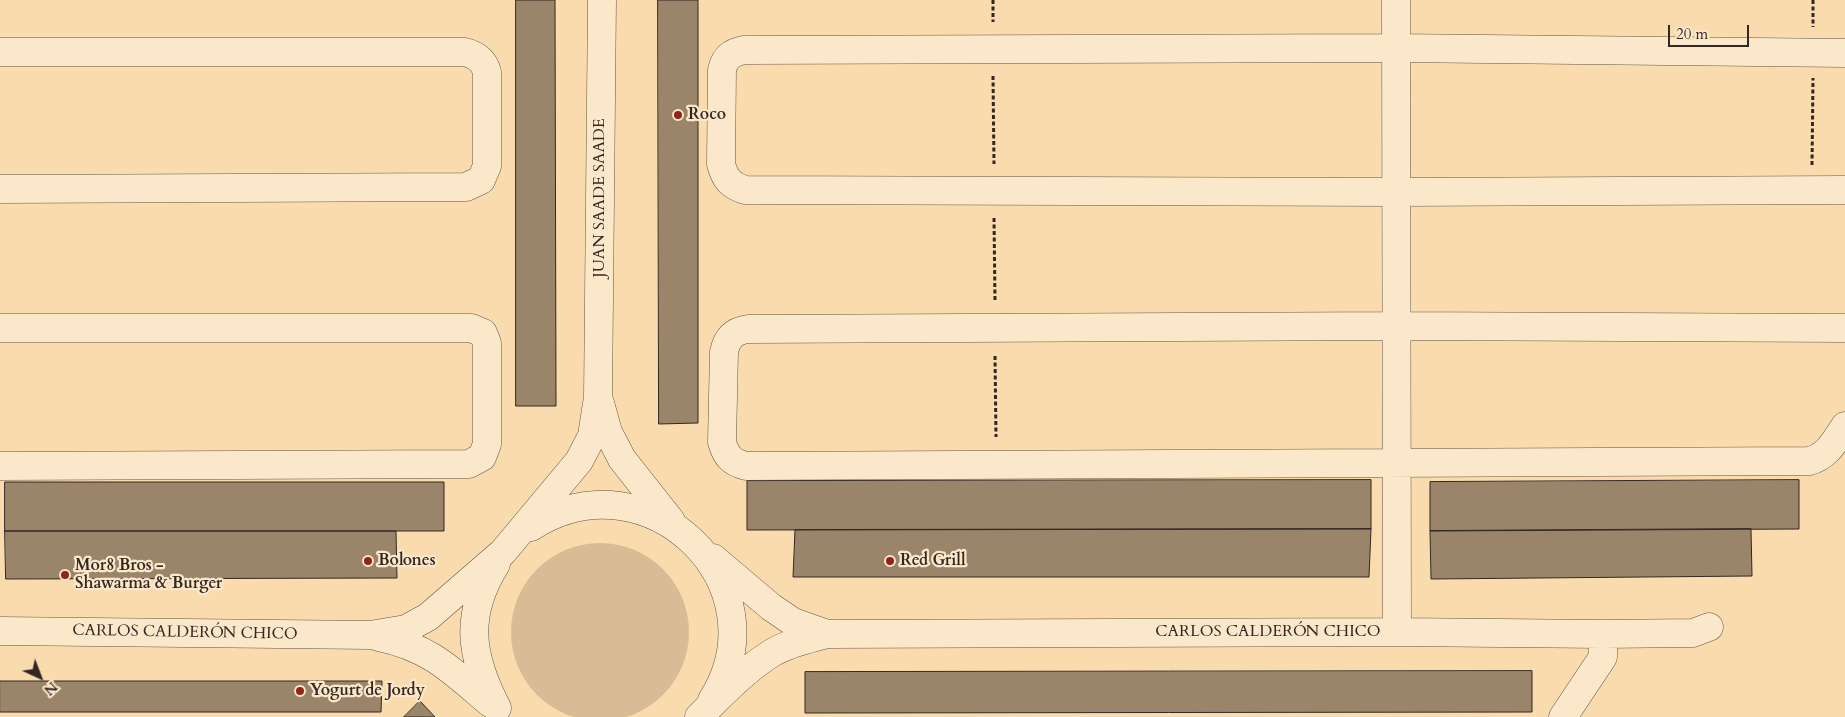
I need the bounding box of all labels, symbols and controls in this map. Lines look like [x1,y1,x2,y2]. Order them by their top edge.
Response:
scale bar [1670,15,1751,47]
text: 20 m [1676,24,1708,44]
place label: Roco [688,105,726,125]
marker: Roco [672,109,684,121]
street label: JUAN SAADE SAADE [590,118,610,278]
place label: Bolones [378,551,436,571]
place label: Red Grill [900,551,966,571]
marker: Bolones [362,555,374,567]
marker: Red Grill [884,555,896,567]
place label: Mor8 Bros - Shawarma & Burger [75,556,222,594]
marker: Mor8 Bros - Shawarma & Burger [59,569,71,581]
street label: CARLOS CALDERÓN CHICO [72,621,298,645]
street label: CARLOS CALDERÓN CHICO [1155,622,1381,642]
north arrow [15,652,65,702]
text: N [40,677,61,699]
place label: Yogurt de Jordy [310,681,425,701]
marker: Yogurt de Jordy [294,685,306,697]

